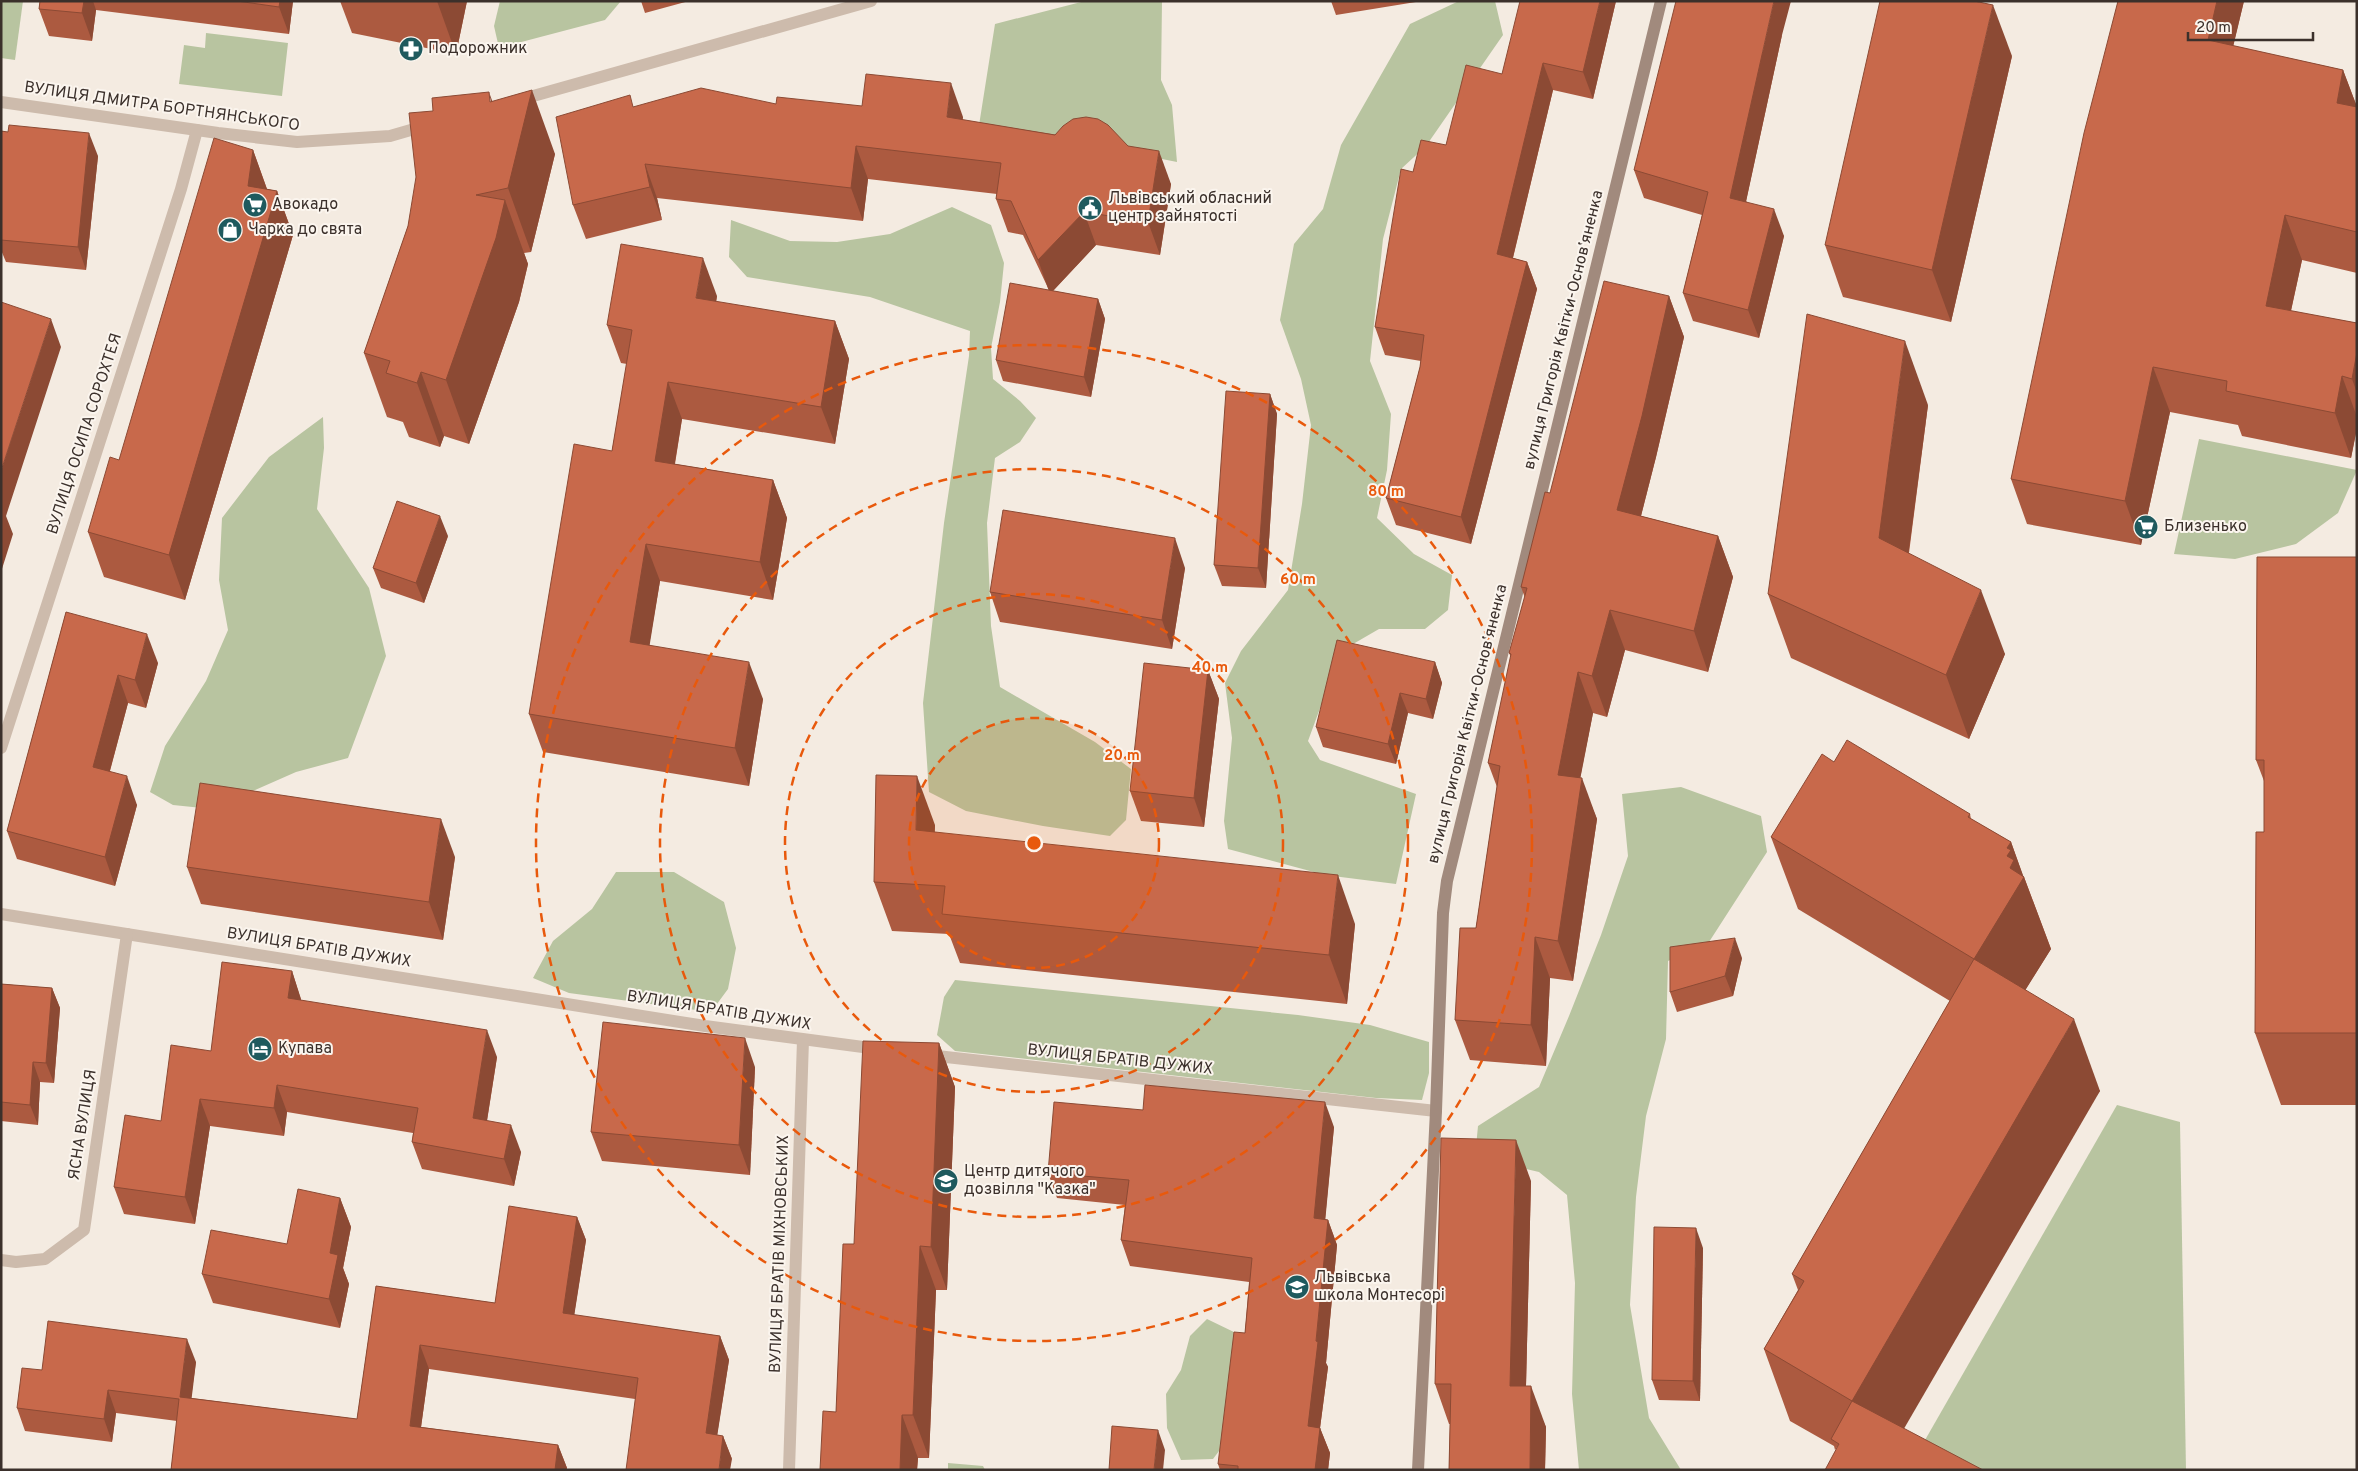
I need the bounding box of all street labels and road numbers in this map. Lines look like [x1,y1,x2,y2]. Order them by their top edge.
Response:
street label: ВУЛИЦЯ ДМИТРА БОРТНЯНСЬКОГО [23,78,301,136]
street label: вулиця Григорія Квітки-Основʼяненка [1520,188,1608,472]
street label: ВУЛИЦЯ ОСИПА СОРОХТЕЯ [43,331,127,537]
street label: вулиця Григорія Квітки-Основʼяненка [1424,582,1512,866]
street label: ВУЛИЦЯ БРАТІВ ДУЖИХ [225,924,413,972]
street label: ВУЛИЦЯ БРАТІВ ДУЖИХ [625,987,813,1035]
street label: ВУЛИЦЯ БРАТІВ ДУЖИХ [1026,1040,1214,1080]
street label: ЯСНА ВУЛИЦЯ [64,1068,102,1182]
street label: ВУЛИЦЯ БРАТІВ МІХНОВСЬКИХ [766,1135,794,1373]

